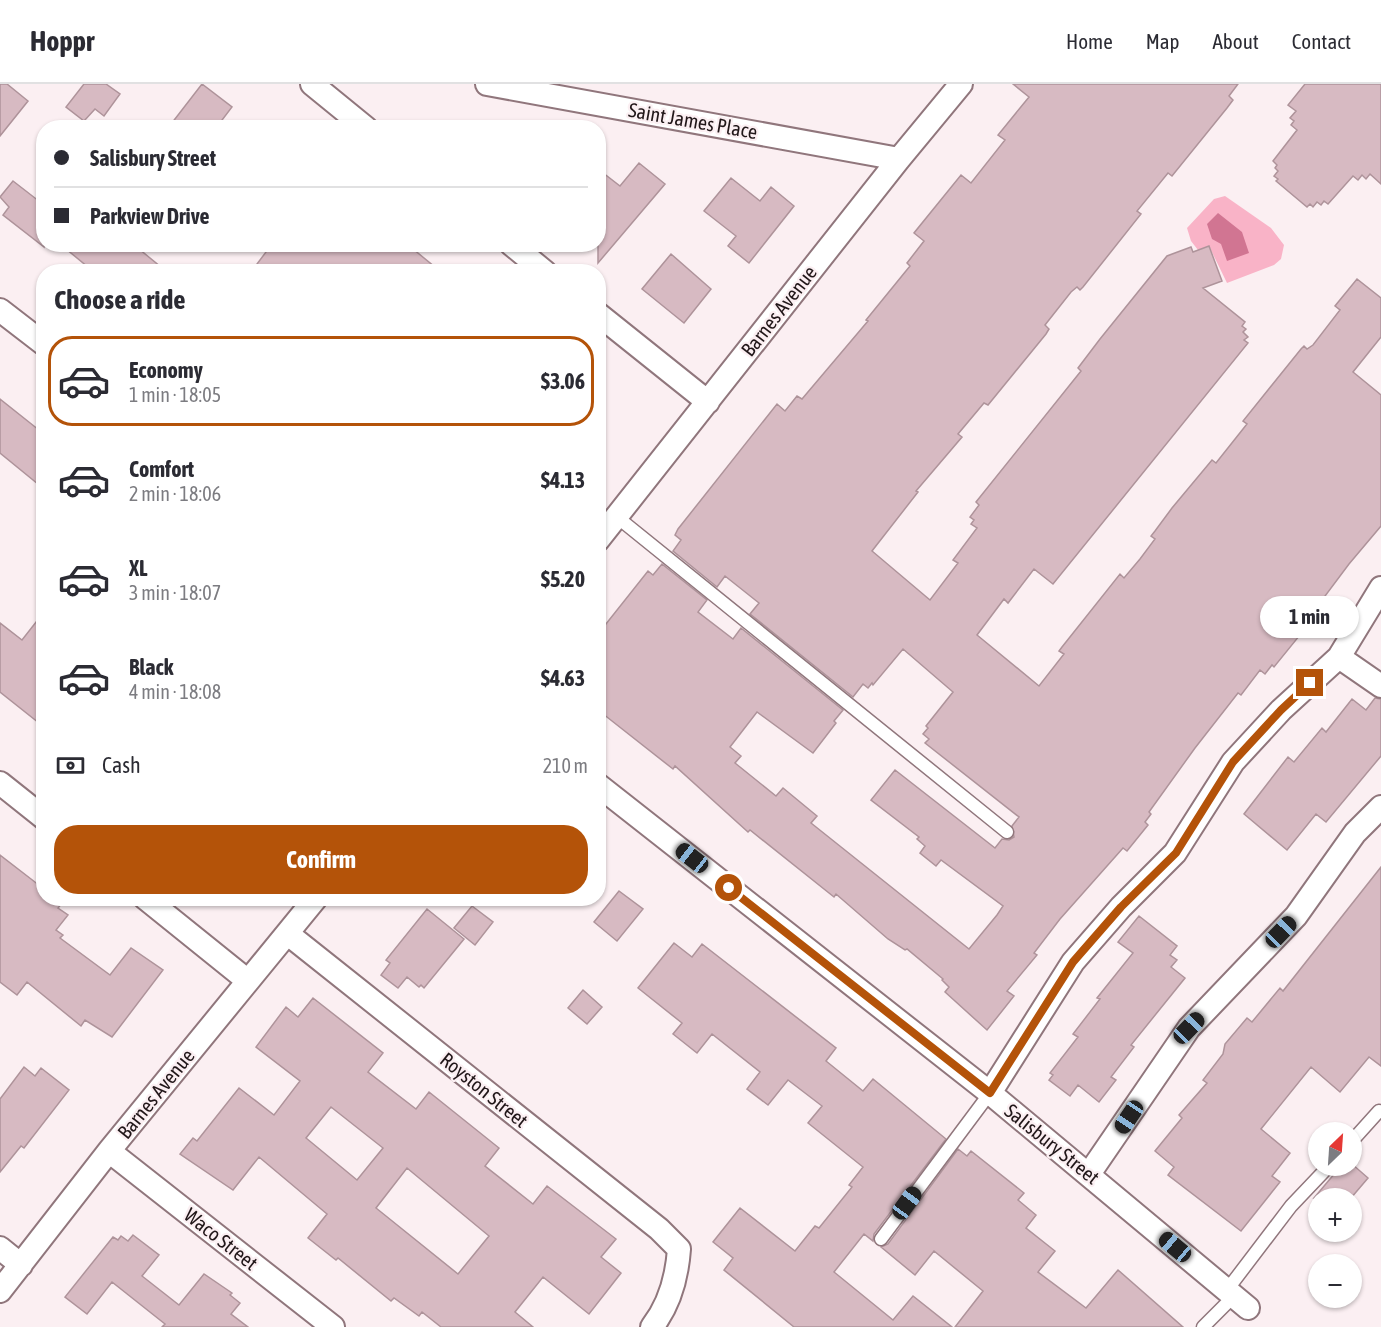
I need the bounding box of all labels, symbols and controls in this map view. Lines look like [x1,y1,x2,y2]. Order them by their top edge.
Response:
text: Hoppr [30,25,94,57]
text: Home [1066,29,1113,53]
text: Map [1146,29,1180,53]
text: About [1213,29,1259,53]
text: Contact [1292,29,1351,53]
street label: Saint James Place [627,98,759,143]
text: Salisbury Street [90,145,216,171]
text: Parkview Drive [90,203,209,229]
street label: Barnes Avenue [736,261,821,361]
text: Choose a ride [54,284,186,315]
icon: car [57,354,111,408]
text: Economy [129,357,203,383]
text: $3.06 [541,368,585,394]
text: 1 min · 18:05 [129,383,221,406]
icon: car [57,453,111,507]
text: Comfort [129,456,194,482]
text: $4.13 [541,467,585,493]
text: 2 min · 18:06 [129,482,221,505]
icon: car [57,552,111,606]
text: XL [129,555,147,581]
text: $5.20 [541,566,585,592]
text: 3 min · 18:07 [129,581,221,604]
callout: 1 min [1260,596,1360,638]
text: 1 min [1289,605,1330,628]
icon: car [57,651,111,705]
text: Black [129,654,173,680]
text: $4.63 [541,665,585,691]
route end [1296,669,1323,696]
text: 4 min · 18:08 [129,680,221,703]
icon: cash [54,749,87,782]
text: Cash [102,752,141,778]
text: 210 m [543,754,588,777]
button: Confirm [54,825,588,894]
car [672,840,712,876]
route start [715,874,742,901]
car [1262,913,1300,951]
car [1170,1009,1208,1047]
street label: Barnes Avenue [112,1044,199,1143]
street label: Royston Street [436,1047,533,1132]
car [1111,1097,1147,1137]
street label: Salisbury Street [1001,1099,1104,1189]
north arrow [1308,1122,1362,1176]
map controls [1308,1122,1362,1308]
car [889,1183,925,1223]
button: + [1308,1188,1362,1242]
street label: Waco Street [180,1203,263,1274]
car [1155,1229,1195,1265]
button: − [1308,1254,1362,1308]

